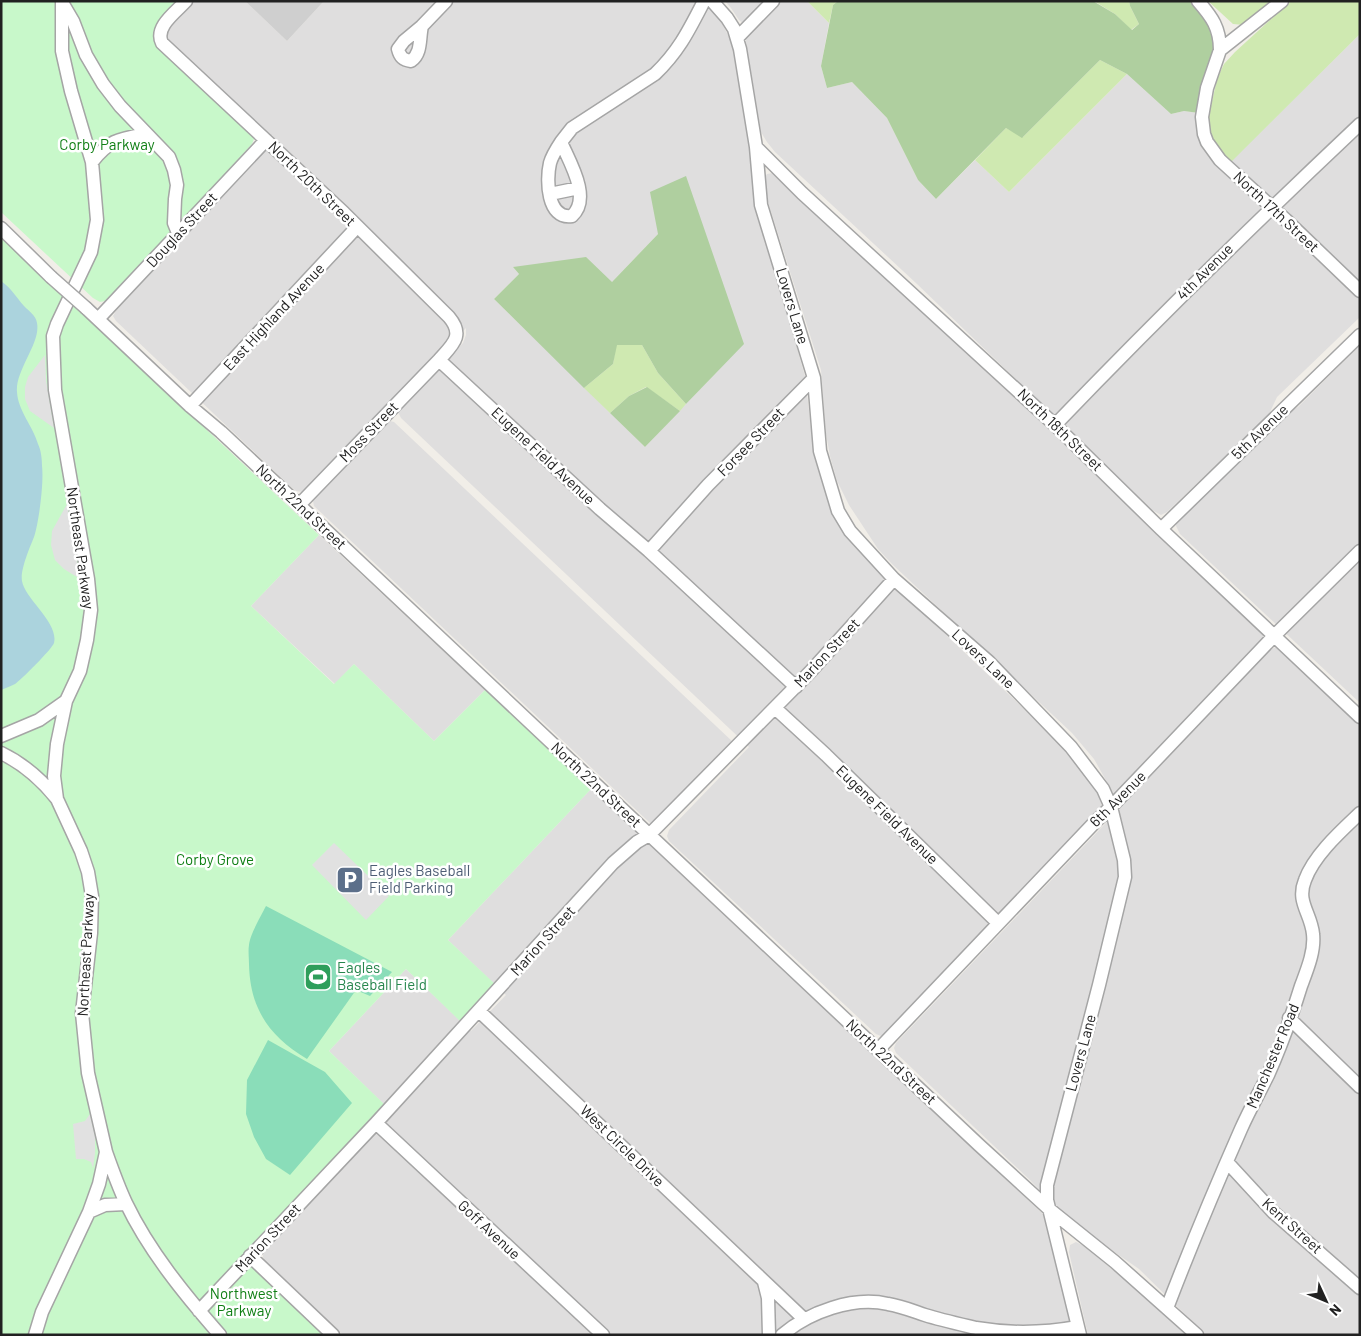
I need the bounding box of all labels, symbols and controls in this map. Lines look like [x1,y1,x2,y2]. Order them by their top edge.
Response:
park label: Corby Parkway [59,135,155,153]
street label: North 20th Street [265,137,360,230]
street label: North 17th Street [1230,167,1323,255]
street label: Douglas Street [142,188,221,270]
street label: 4th Avenue [1172,239,1236,303]
street label: East Highland Avenue [219,259,328,374]
street label: Lovers Lane [773,265,813,346]
street label: North 18th Street [1014,384,1107,474]
street label: Moss Street [335,397,402,465]
street label: 5th Avenue [1227,400,1291,463]
street label: Eugene Field Avenue [488,403,599,508]
street label: Forsee Street [713,403,788,479]
street label: North 22nd Street [253,460,351,553]
street label: Northeast Parkway [63,486,98,610]
street label: Marion Street [790,614,863,691]
street label: Lovers Lane [949,625,1019,692]
street label: North 22nd Street [548,738,646,831]
street label: Eugene Field Avenue [833,761,942,868]
street label: 6th Avenue [1085,766,1149,830]
park label: Corby Grove [176,850,254,868]
place label: Eagles Baseball Field Parking [369,861,470,896]
parking icon: Eagles Baseball Field Parking [335,865,365,895]
street label: Northeast Parkway [73,893,97,1017]
street label: Marion Street [506,902,578,979]
place label: Eagles Baseball Field [337,958,427,993]
sports icon: Eagles Baseball Field [303,962,333,992]
street label: Manchester Road [1242,1001,1302,1111]
street label: Lovers Lane [1061,1012,1099,1093]
street label: North 22nd Street [843,1015,941,1108]
street label: West Circle Drive [577,1101,668,1190]
street label: Kent Street [1259,1194,1326,1257]
street label: Goff Avenue [455,1196,525,1263]
street label: Marion Street [231,1199,304,1276]
north arrow [1301,1276,1351,1326]
park label: Northwest Parkway [210,1284,278,1319]
text: N [1326,1301,1345,1320]

